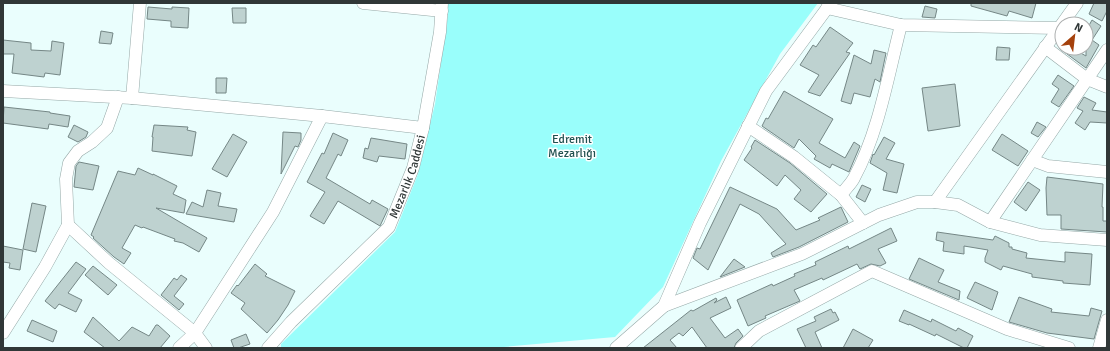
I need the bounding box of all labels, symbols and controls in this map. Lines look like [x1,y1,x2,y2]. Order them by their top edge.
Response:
north arrow [1054,16,1094,56]
text: N [1072,20,1085,35]
park label: Edremit Mezarlığı [548,132,596,161]
street label: Mezarlık Caddesi [386,133,429,221]

